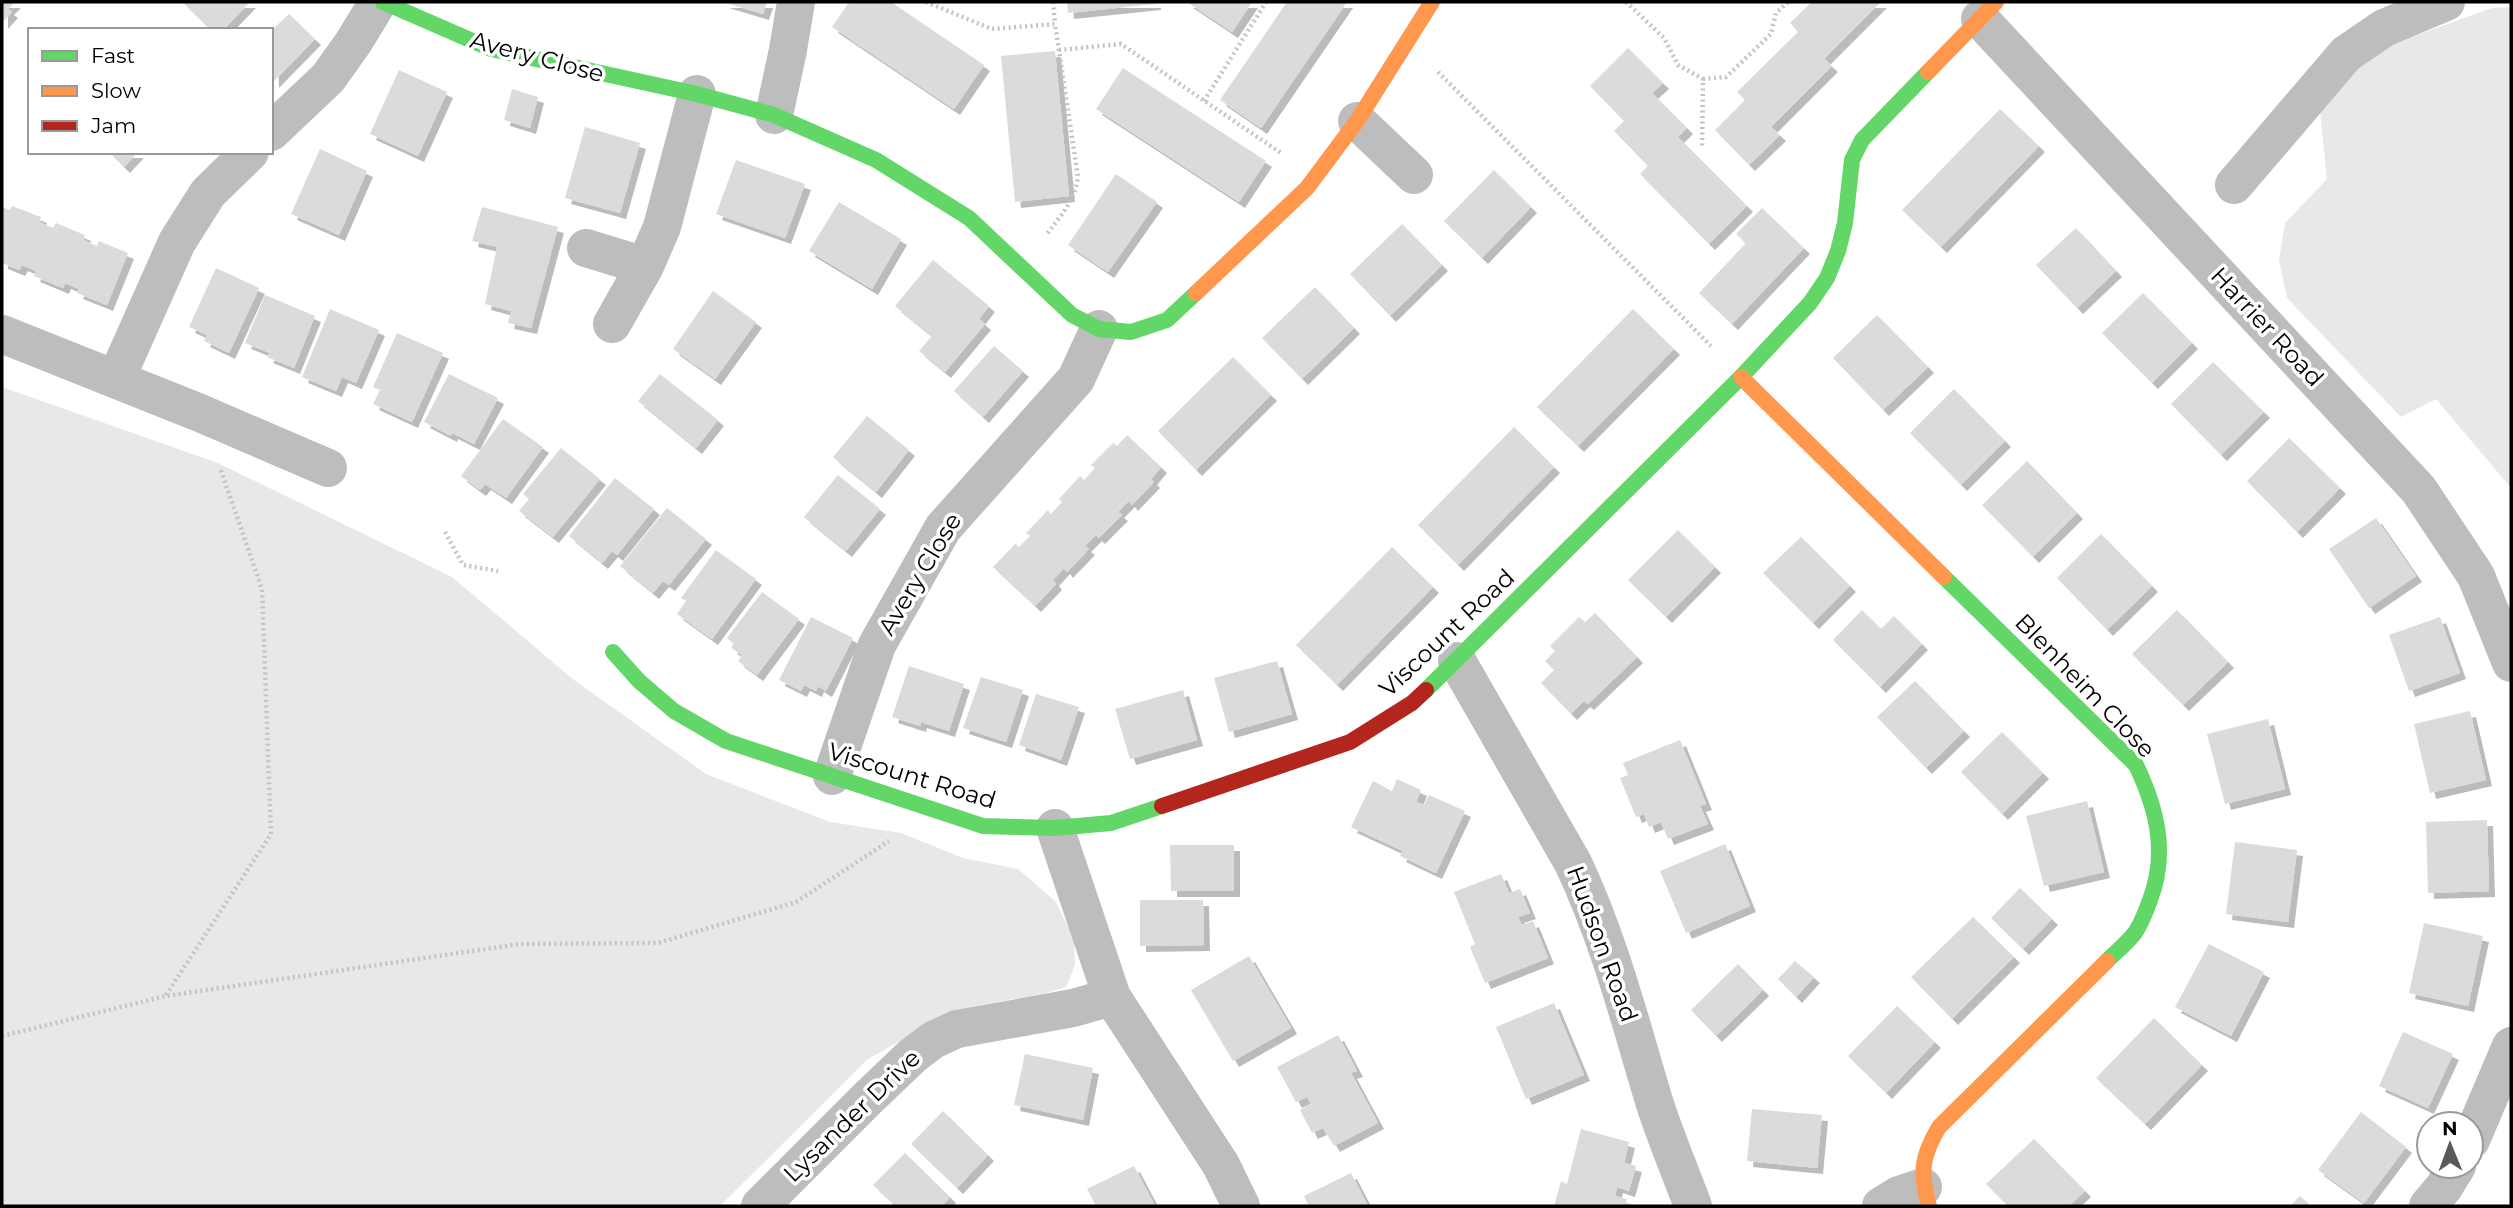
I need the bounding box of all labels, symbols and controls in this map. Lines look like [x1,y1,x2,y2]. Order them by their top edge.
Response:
street label: Avery Close [467,25,607,88]
legend [28,28,273,154]
text: Fast [91,43,135,68]
text: Slow [91,78,141,103]
text: Jam [90,113,136,138]
street label: Harrier Road [2205,261,2330,392]
street label: Avery Close [872,507,967,640]
street label: Viscount Road [1373,563,1520,703]
street label: Blenheim Close [2009,608,2161,764]
street label: Viscount Road [825,736,1000,815]
street label: Hudson Road [1561,862,1644,1026]
street label: Lysander Drive [777,1043,926,1188]
north arrow [2415,1110,2485,1180]
text: N [2442,1117,2458,1140]

